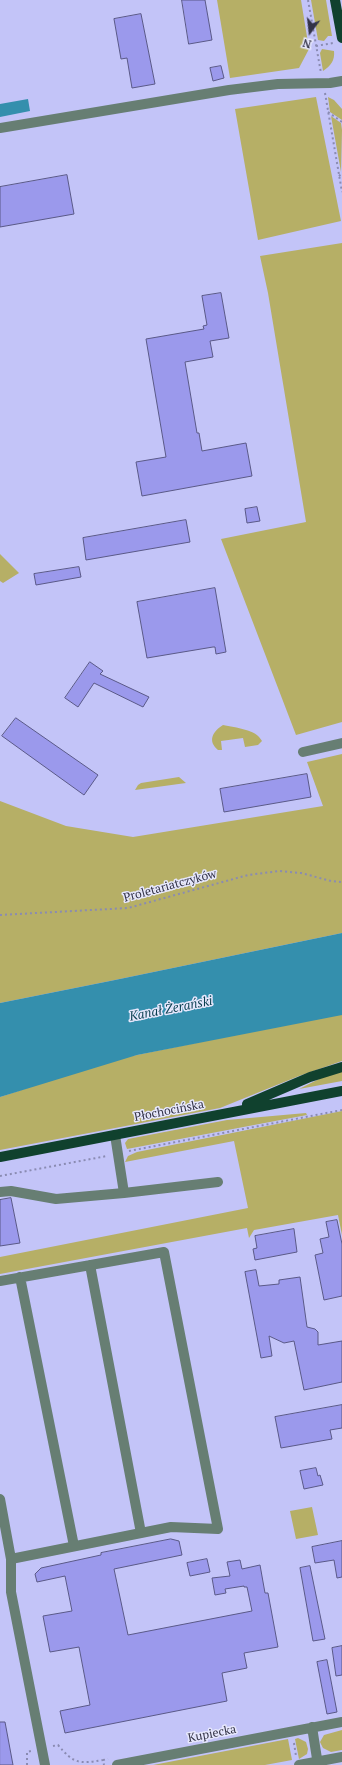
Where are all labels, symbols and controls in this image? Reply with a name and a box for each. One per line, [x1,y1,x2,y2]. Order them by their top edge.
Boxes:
north arrow [290,12,330,52]
text: N [301,36,313,51]
street label: Proletariatczyków [122,867,218,905]
water label: Kanał Żerański [128,993,214,1025]
street label: Płochocińska [133,1097,205,1125]
street label: Kupiecka [187,1722,237,1746]

